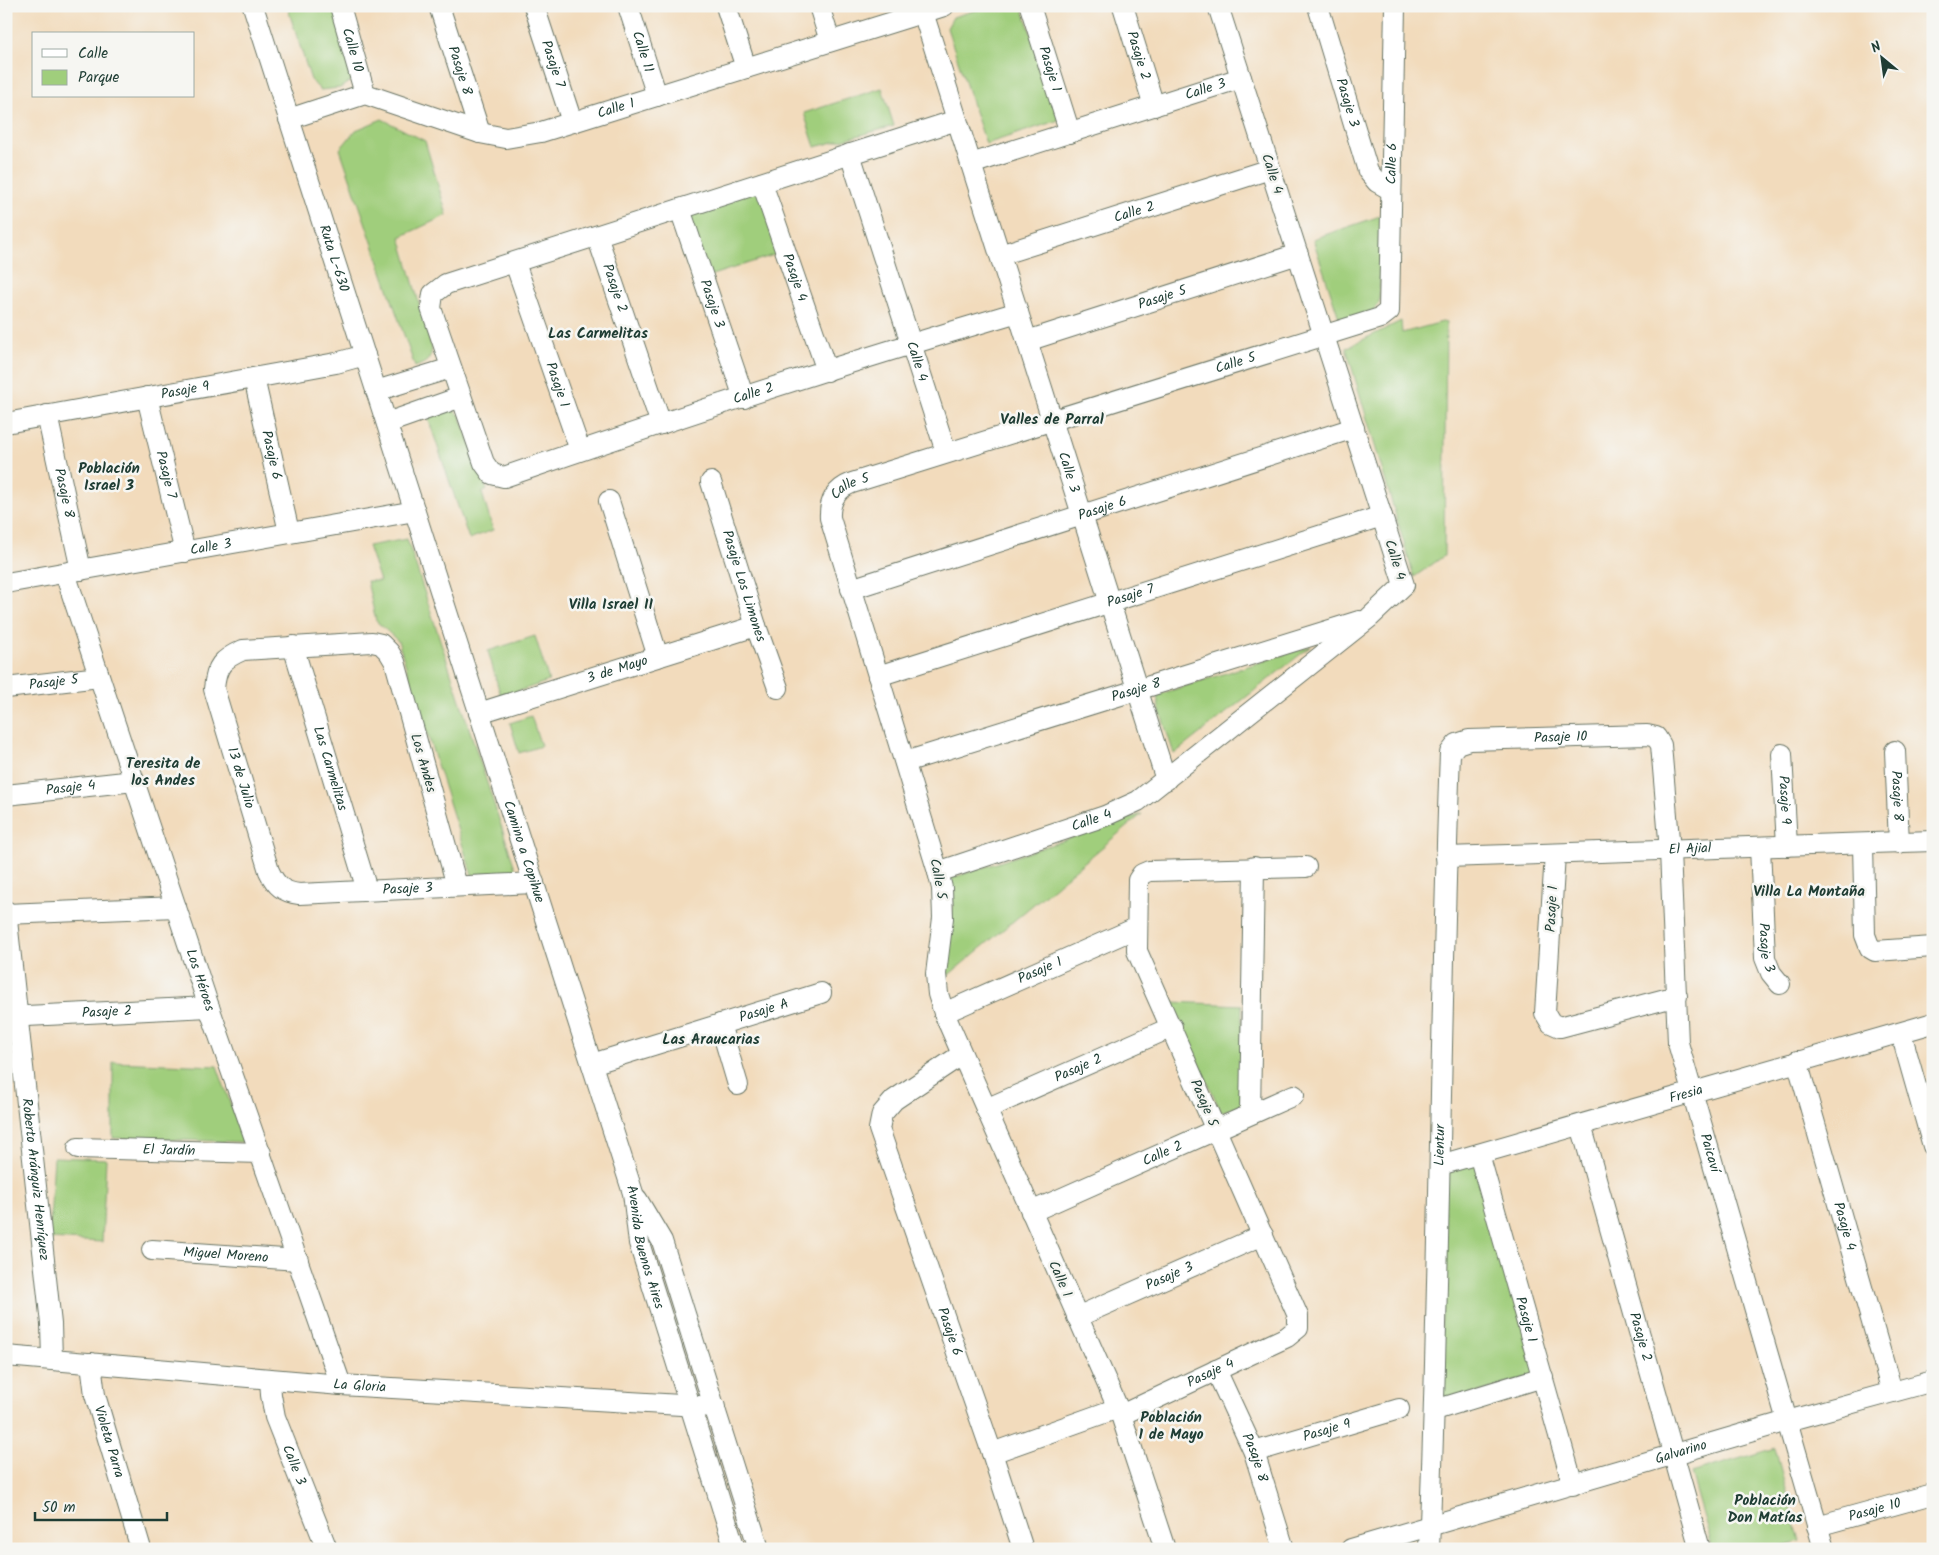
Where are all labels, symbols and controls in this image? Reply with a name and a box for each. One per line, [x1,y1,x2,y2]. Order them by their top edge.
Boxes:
street label: Calle 10 [336,26,369,75]
street label: Calle 11 [626,28,660,75]
street label: Pasaje 2 [1120,28,1156,83]
legend [32,32,195,98]
north arrow [1856,32,1906,82]
text: N [1867,36,1886,59]
street label: Pasaje 7 [535,37,571,91]
text: Calle [78,42,108,66]
street label: Pasaje 8 [442,43,478,99]
street label: Pasaje 1 [1032,43,1067,94]
text: Parque [78,66,119,90]
street label: Calle 3 [1182,73,1229,106]
street label: Pasaje 3 [1329,75,1365,130]
street label: Calle 1 [594,92,638,125]
street label: Calle 6 [1380,143,1403,185]
street label: Calle 4 [1255,151,1289,197]
street label: Calle 2 [1111,195,1158,229]
street label: Ruta L-630 [313,222,355,295]
street label: Pasaje 4 [776,250,813,305]
street label: Pasaje 2 [596,261,633,315]
street label: Pasaje 3 [694,276,731,331]
street label: Pasaje 5 [1135,279,1191,316]
district label: Las Carmelitas [548,322,648,346]
street label: Calle 4 [900,338,934,385]
street label: Calle 5 [1213,346,1260,380]
street label: Pasaje 1 [539,359,575,410]
street label: Pasaje 9 [159,375,211,406]
street label: Calle 2 [730,377,777,410]
district label: Valles de Parral [1000,408,1104,432]
street label: Pasaje 6 [255,428,288,482]
street label: Pasaje 7 [150,448,183,501]
street label: Calle 3 [1052,449,1085,495]
district label: Población Israel 3 [78,457,140,498]
street label: Pasaje 8 [48,466,80,521]
street label: Calle 5 [825,467,873,504]
street label: Pasaje 6 [1075,490,1130,527]
street label: Pasaje Los Limones [716,527,772,645]
street label: Calle 3 [188,532,233,561]
street label: Calle 4 [1378,537,1412,583]
street label: Pasaje 7 [1104,578,1158,614]
district label: Villa Israel II [569,593,654,617]
street label: 3 de Mayo [584,650,651,690]
street label: Pasaje 5 [28,668,81,696]
street label: Pasaje 8 [1109,672,1164,708]
street label: Las Carmelitas [307,723,353,814]
street label: Pasaje 10 [1534,726,1588,749]
street label: Los Andes [404,731,442,795]
street label: 13 de Julio [221,744,261,811]
district label: Teresita de los Andes [126,752,201,793]
street label: Pasaje 8 [1885,770,1909,822]
street label: Pasaje 4 [45,774,97,802]
street label: Pasaje 9 [1772,775,1797,825]
street label: Camino a Copihue [497,798,551,906]
street label: Calle 4 [1068,803,1116,838]
street label: El Ajial [1668,837,1712,861]
street label: Calle 5 [923,857,953,903]
street label: Pasaje 3 [382,877,433,901]
district label: Villa La Montaña [1753,880,1865,904]
street label: Pasaje 1 [1540,885,1564,933]
street label: Pasaje 3 [1752,922,1781,976]
street label: Los Héroes [180,946,221,1014]
street label: Pasaje 1 [1014,951,1066,990]
street label: Pasaje A [736,993,791,1029]
street label: Pasaje 2 [81,1000,133,1024]
district label: Las Araucarias [662,1028,760,1052]
street label: Pasaje 2 [1051,1048,1106,1088]
street label: Pasaje 5 [1184,1076,1224,1132]
street label: Fresia [1667,1079,1705,1109]
street label: Roberto Aránguiz Henríquez [15,1097,55,1262]
street label: Lientur [1429,1123,1451,1166]
street label: Paicaví [1694,1131,1727,1178]
street label: Calle 2 [1139,1135,1186,1172]
street label: El Jardín [142,1139,196,1162]
street label: Avenida Buenos Aires [620,1182,670,1312]
street label: Pasaje 4 [1827,1199,1862,1254]
street label: Miguel Moreno [183,1241,269,1269]
street label: Pasaje 3 [1142,1256,1197,1296]
street label: Calle 1 [1042,1257,1078,1301]
street label: Pasaje 1 [1509,1294,1543,1345]
street label: Pasaje 6 [931,1304,968,1359]
street label: Pasaje 2 [1623,1310,1658,1364]
street label: Pasaje 4 [1183,1352,1238,1393]
street label: La Gloria [332,1373,387,1399]
street label: Violeta Parra [88,1403,130,1481]
district label: Población 1 de Mayo [1138,1406,1204,1447]
street label: Pasaje 9 [1300,1413,1354,1448]
street label: Pasaje 8 [1236,1429,1274,1485]
street label: Galvarino [1653,1434,1710,1470]
street label: Calle 3 [276,1442,312,1488]
district label: Población Don Matías [1727,1489,1803,1530]
scale bar [35,1490,168,1522]
street label: Pasaje 10 [1846,1492,1904,1528]
text: 50 m [42,1496,76,1520]

